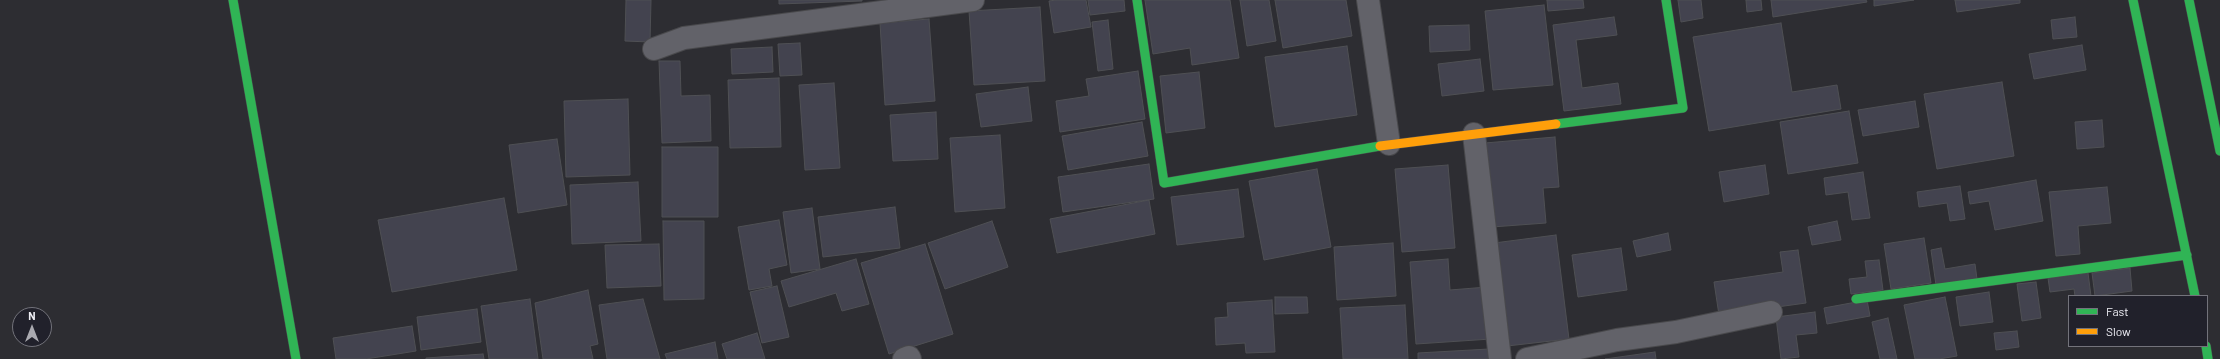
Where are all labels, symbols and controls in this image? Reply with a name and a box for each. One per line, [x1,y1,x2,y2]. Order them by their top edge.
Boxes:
legend [2068,295,2208,347]
text: Fast [2106,304,2129,318]
north arrow [12,307,52,347]
text: N [28,309,36,322]
text: Slow [2106,324,2131,338]

